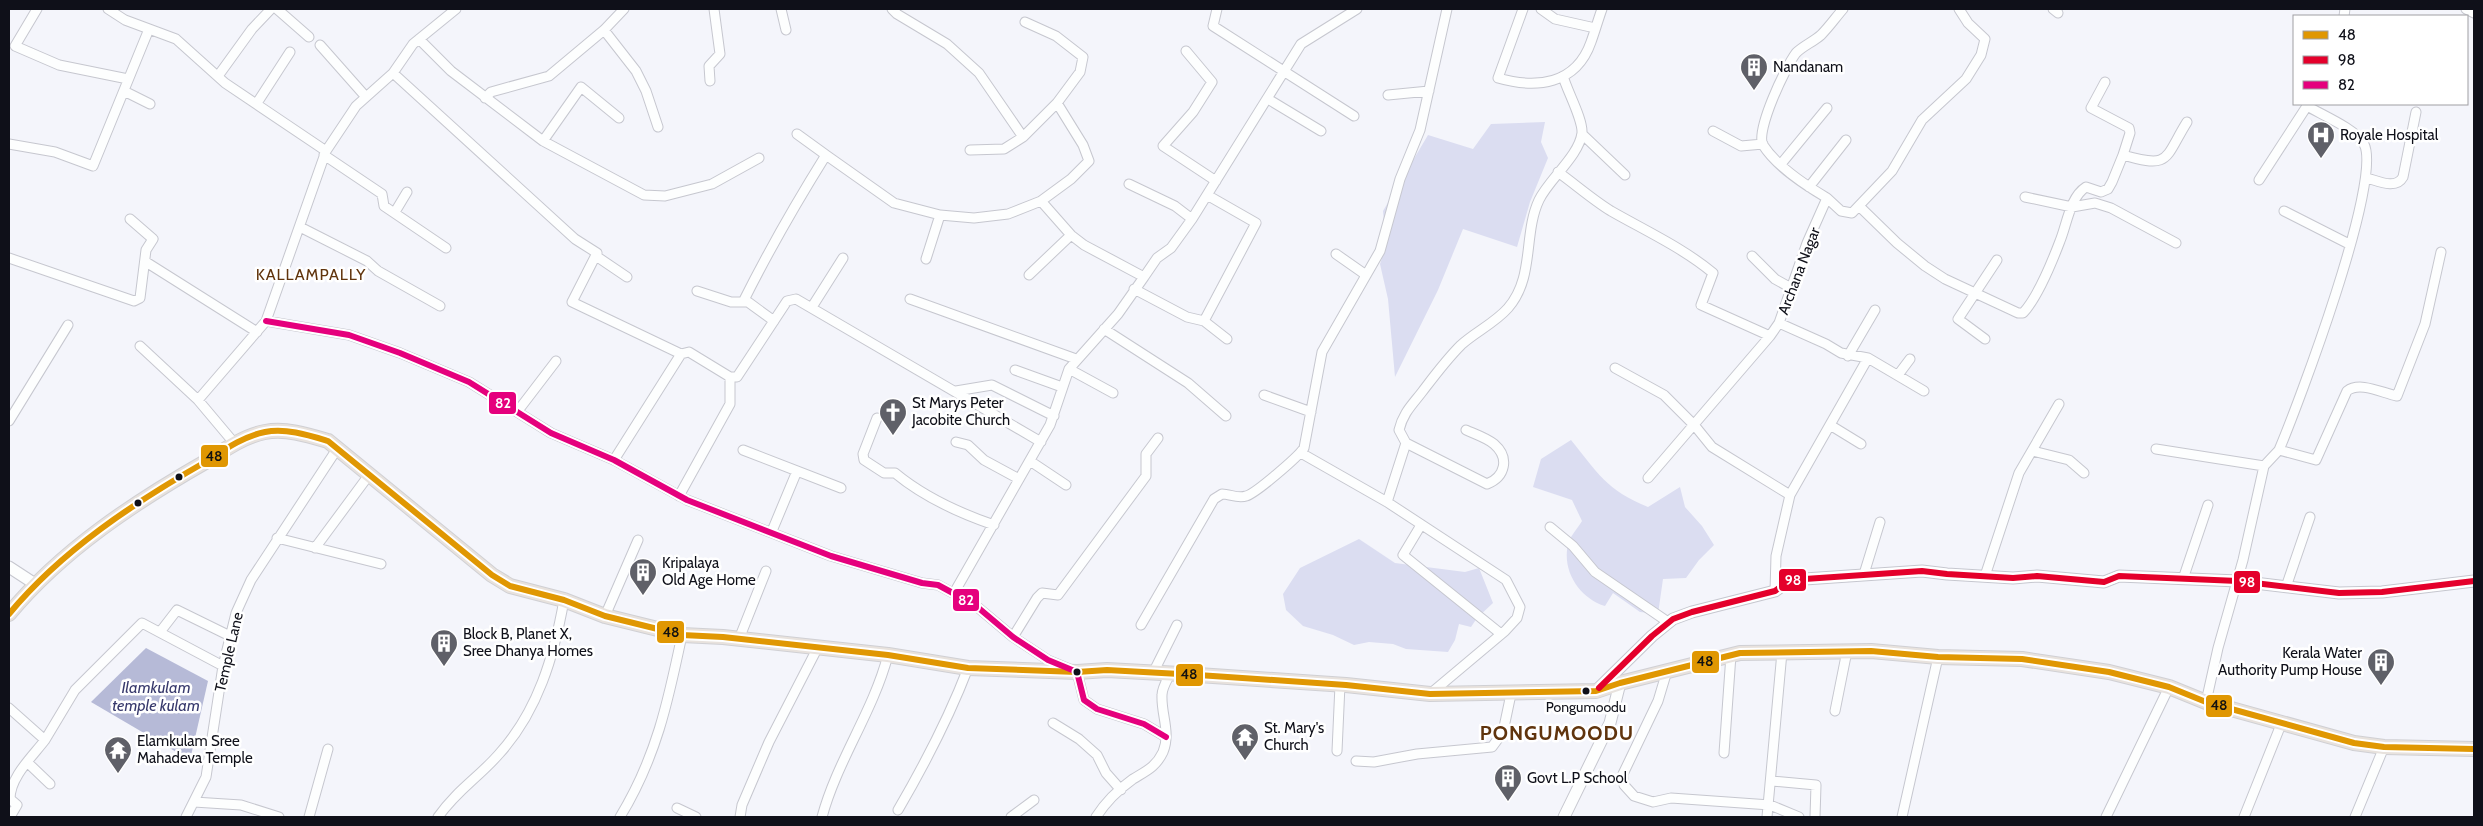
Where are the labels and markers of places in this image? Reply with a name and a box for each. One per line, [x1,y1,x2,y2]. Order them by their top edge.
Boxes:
building icon: Nandanam [1739,52,1769,91]
place label: Nandanam [1773,58,1843,76]
hospital icon: Royale Hospital [2306,120,2336,159]
place label: Royale Hospital [2340,126,2439,144]
place label: St Marys Peter Jacobite Church [911,394,1010,429]
church icon: St Marys Peter Jacobite Church [878,397,908,436]
unlabelled marker [174,472,184,482]
unlabelled marker [133,498,143,508]
place label: Kripalaya Old Age Home [662,554,756,589]
building icon: Kripalaya Old Age Home [628,557,658,596]
place label: Block B, Planet X, Sree Dhanya Homes [463,625,593,660]
building icon: Block B, Planet X, Sree Dhanya Homes [429,628,459,667]
place label: Kerala Water Authority Pump House [2218,644,2362,679]
building icon: Kerala Water Authority Pump House [2366,647,2396,686]
unlabelled marker [1072,667,1082,677]
marker: Pongumoodu [1581,686,1591,696]
place label: Pongumoodu [1546,698,1626,716]
place label: St. Mary's Church [1264,719,1324,754]
temple icon: St. Mary's Church [1230,722,1260,761]
place label: Elamkulam Sree Mahadeva Temple [137,732,253,767]
temple icon: Elamkulam Sree Mahadeva Temple [103,735,133,774]
building icon: Govt L.P School [1493,763,1523,802]
place label: Govt L.P School [1527,769,1628,787]

